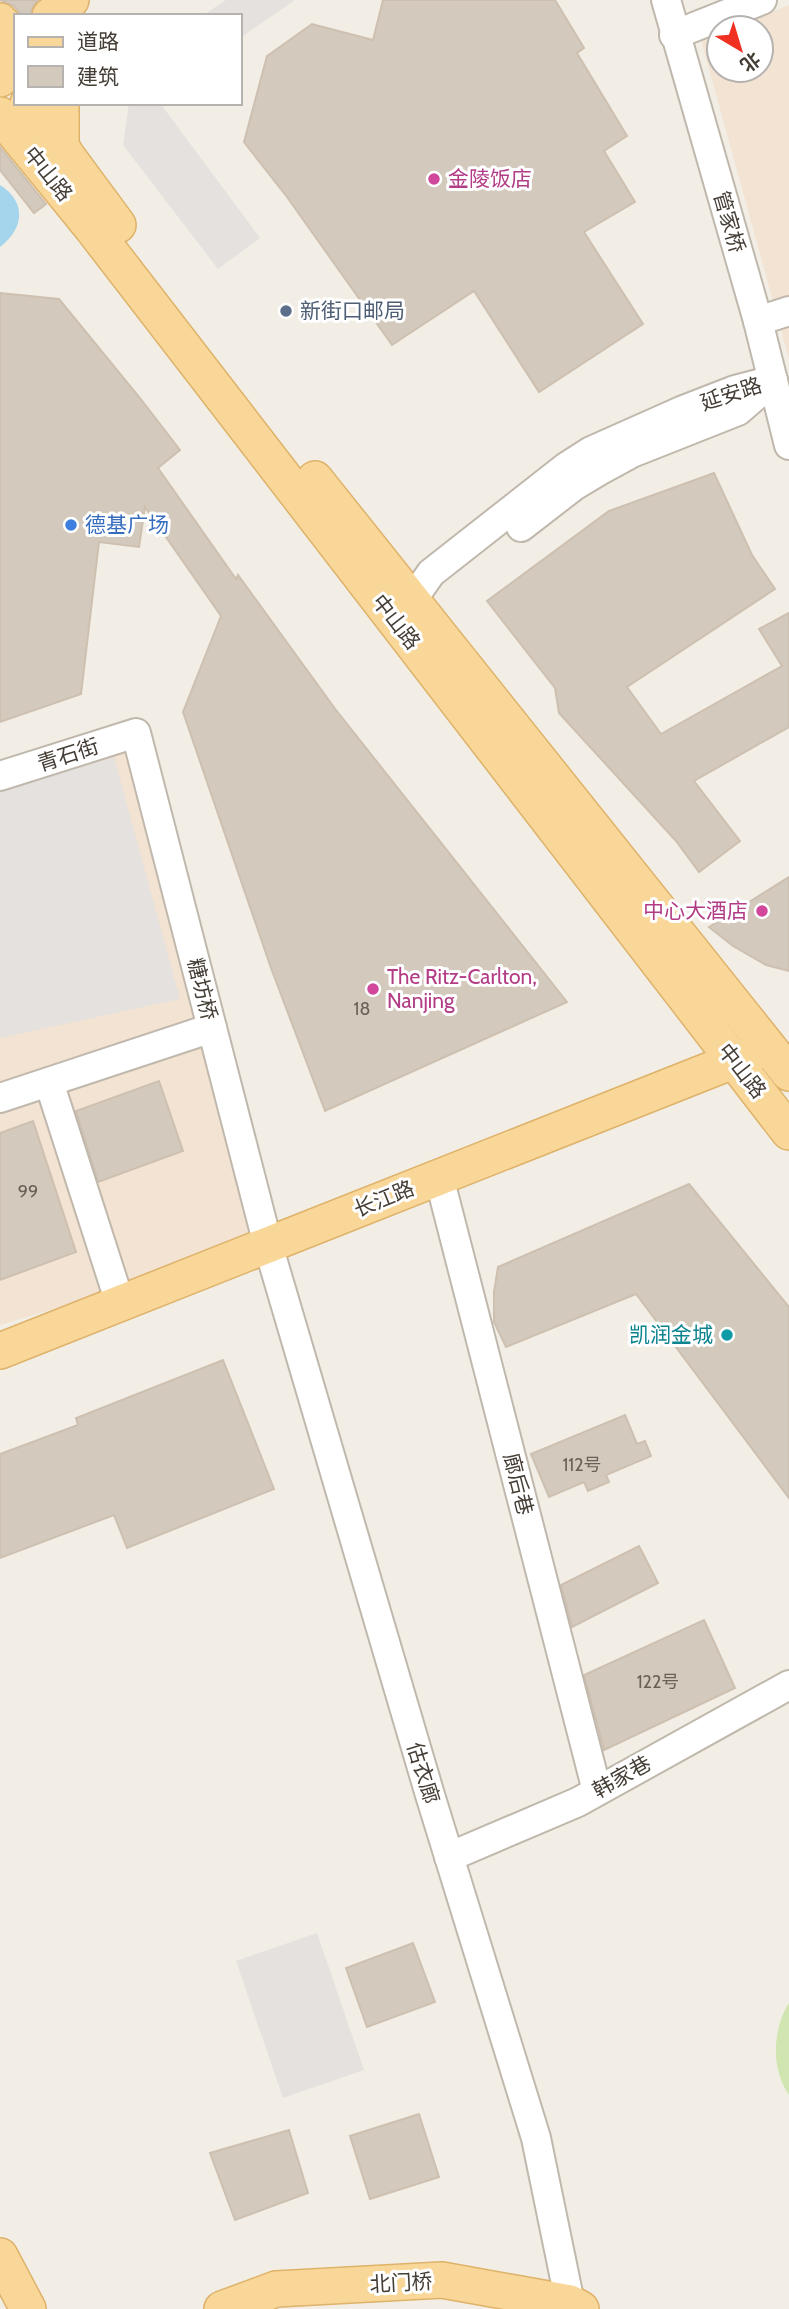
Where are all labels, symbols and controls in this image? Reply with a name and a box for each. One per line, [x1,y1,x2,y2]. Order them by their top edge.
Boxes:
legend [14,14,242,105]
north arrow [705,14,775,84]
text: 道路 [77,29,119,54]
text: 北 [736,47,765,77]
text: 建筑 [77,64,119,89]
street label: 中山路 [19,141,78,206]
place label: 金陵饭店 [448,166,532,191]
marker: 金陵饭店 [426,171,442,187]
street label: 管家桥 [709,188,750,256]
place label: 新街口邮局 [300,298,405,323]
marker: 新街口邮局 [278,303,294,319]
street label: 延安路 [697,372,765,415]
place label: 德基广场 [85,512,169,537]
marker: 德基广场 [63,517,79,533]
street label: 中山路 [367,589,426,654]
street label: 青石街 [34,733,102,776]
place label: 中心大酒店 [643,898,748,923]
marker: 中心大酒店 [754,903,770,919]
street label: 糖坊桥 [183,955,222,1022]
place label: The Ritz-Carlton, Nanjing [387,964,537,1014]
marker: The Ritz-Carlton, Nanjing [365,981,381,997]
house number: 18 [354,998,370,1020]
street label: 中山路 [713,1038,772,1103]
street label: 长江路 [350,1175,418,1222]
house number: 99 [18,1181,38,1203]
place label: 凯润金城 [629,1322,713,1347]
marker: 凯润金城 [719,1327,735,1343]
street label: 廊后巷 [499,1450,538,1517]
house number: 112号 [562,1454,602,1476]
house number: 122号 [637,1671,679,1693]
street label: 估衣廊 [402,1739,445,1807]
street label: 韩家巷 [588,1750,655,1803]
street label: 北门桥 [369,2268,433,2297]

